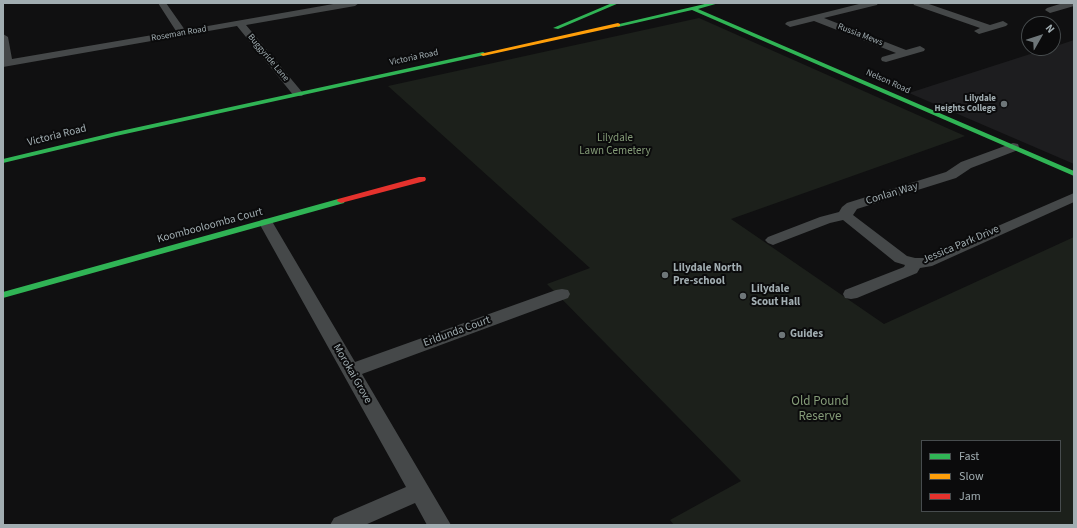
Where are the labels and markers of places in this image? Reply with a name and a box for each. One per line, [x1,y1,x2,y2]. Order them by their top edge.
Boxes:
place label: Lilydale Heights College [934,94,996,115]
marker: Lilydale Heights College [999,99,1009,109]
place label: Lilydale North Pre-school [673,262,742,288]
marker: Lilydale North Pre-school [660,270,670,280]
place label: Lilydale Scout Hall [751,283,800,309]
marker: Lilydale Scout Hall [738,291,748,301]
place label: Guides [790,328,823,342]
marker: Guides [777,330,787,340]

